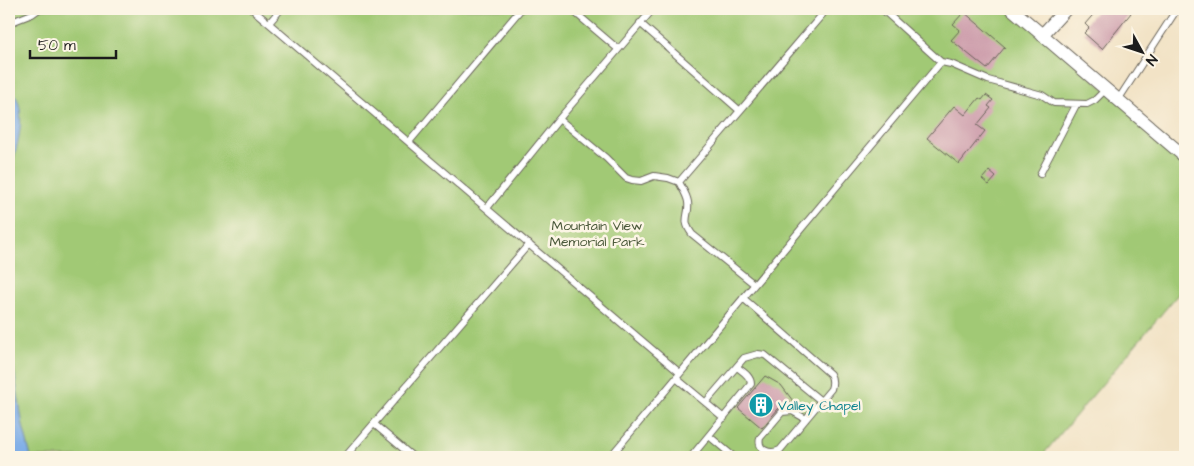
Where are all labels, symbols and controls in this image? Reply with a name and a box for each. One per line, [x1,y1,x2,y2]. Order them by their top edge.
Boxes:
scale bar [30,28,116,60]
north arrow [1116,28,1166,78]
text: 50 m [38,35,76,56]
text: N [1141,50,1162,70]
park label: Mountain View Memorial Park [549,216,645,252]
building icon: Valley Chapel [748,392,774,418]
place label: Valley Chapel [778,396,861,416]

